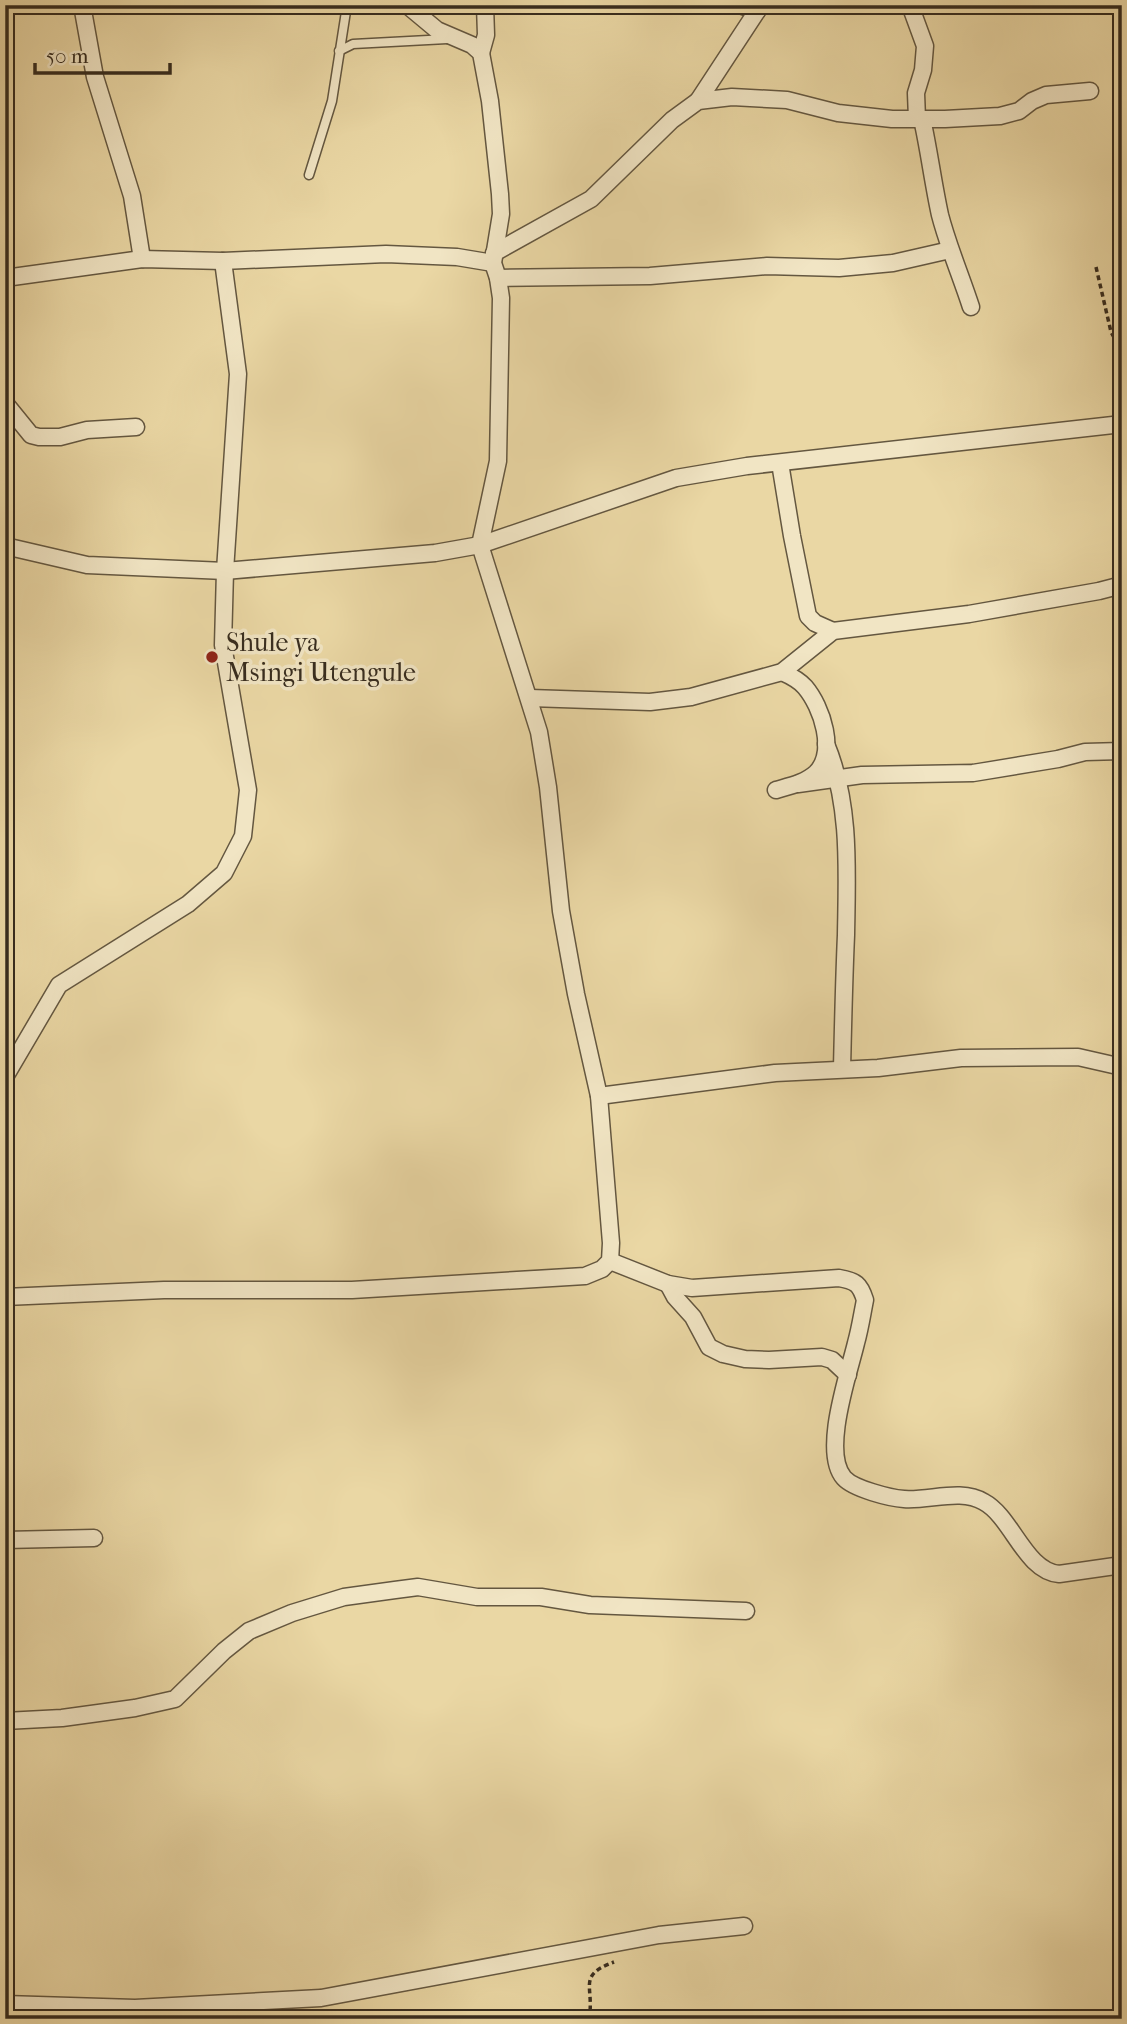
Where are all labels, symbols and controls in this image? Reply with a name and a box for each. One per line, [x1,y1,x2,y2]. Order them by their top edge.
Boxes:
scale bar [35,32,170,76]
text: 50 m [46,44,89,68]
place label: Shule ya Msingi Utengule [226,627,416,688]
marker: Shule ya Msingi Utengule [204,649,220,665]

